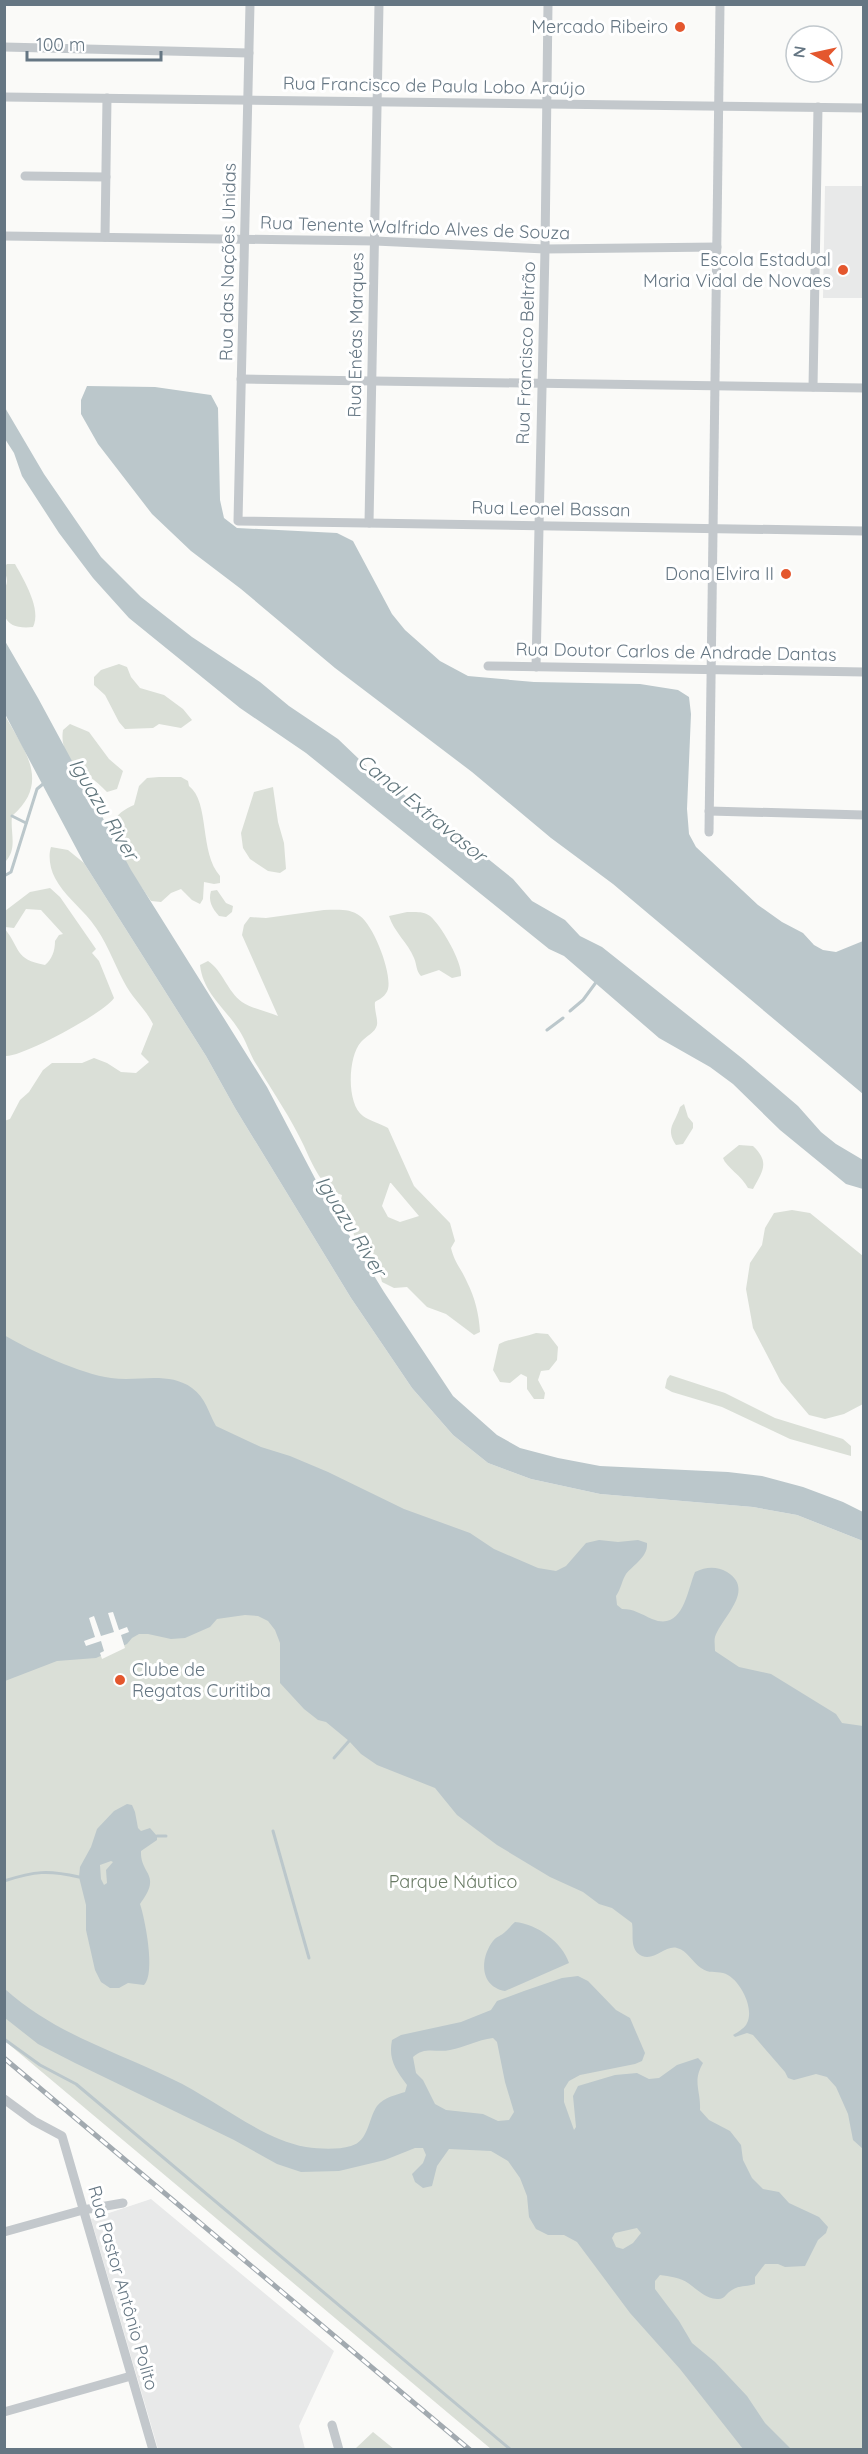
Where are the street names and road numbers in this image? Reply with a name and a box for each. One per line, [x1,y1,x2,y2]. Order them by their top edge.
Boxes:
street label: Rua Francisco de Paula Lobo Araújo [283,71,585,100]
street label: Rua das Nações Unidas [214,163,241,361]
street label: Rua Tenente Walfrido Alves de Souza [260,211,570,244]
street label: Rua Enéas Marques [343,252,368,418]
street label: Rua Francisco Beltrão [511,261,540,445]
street label: Rua Leonel Bassan [471,496,631,521]
street label: Rua Doutor Carlos de Andrade Dantas [515,637,837,666]
street label: Rua Pastor Antônio Polito [83,2183,164,2393]

